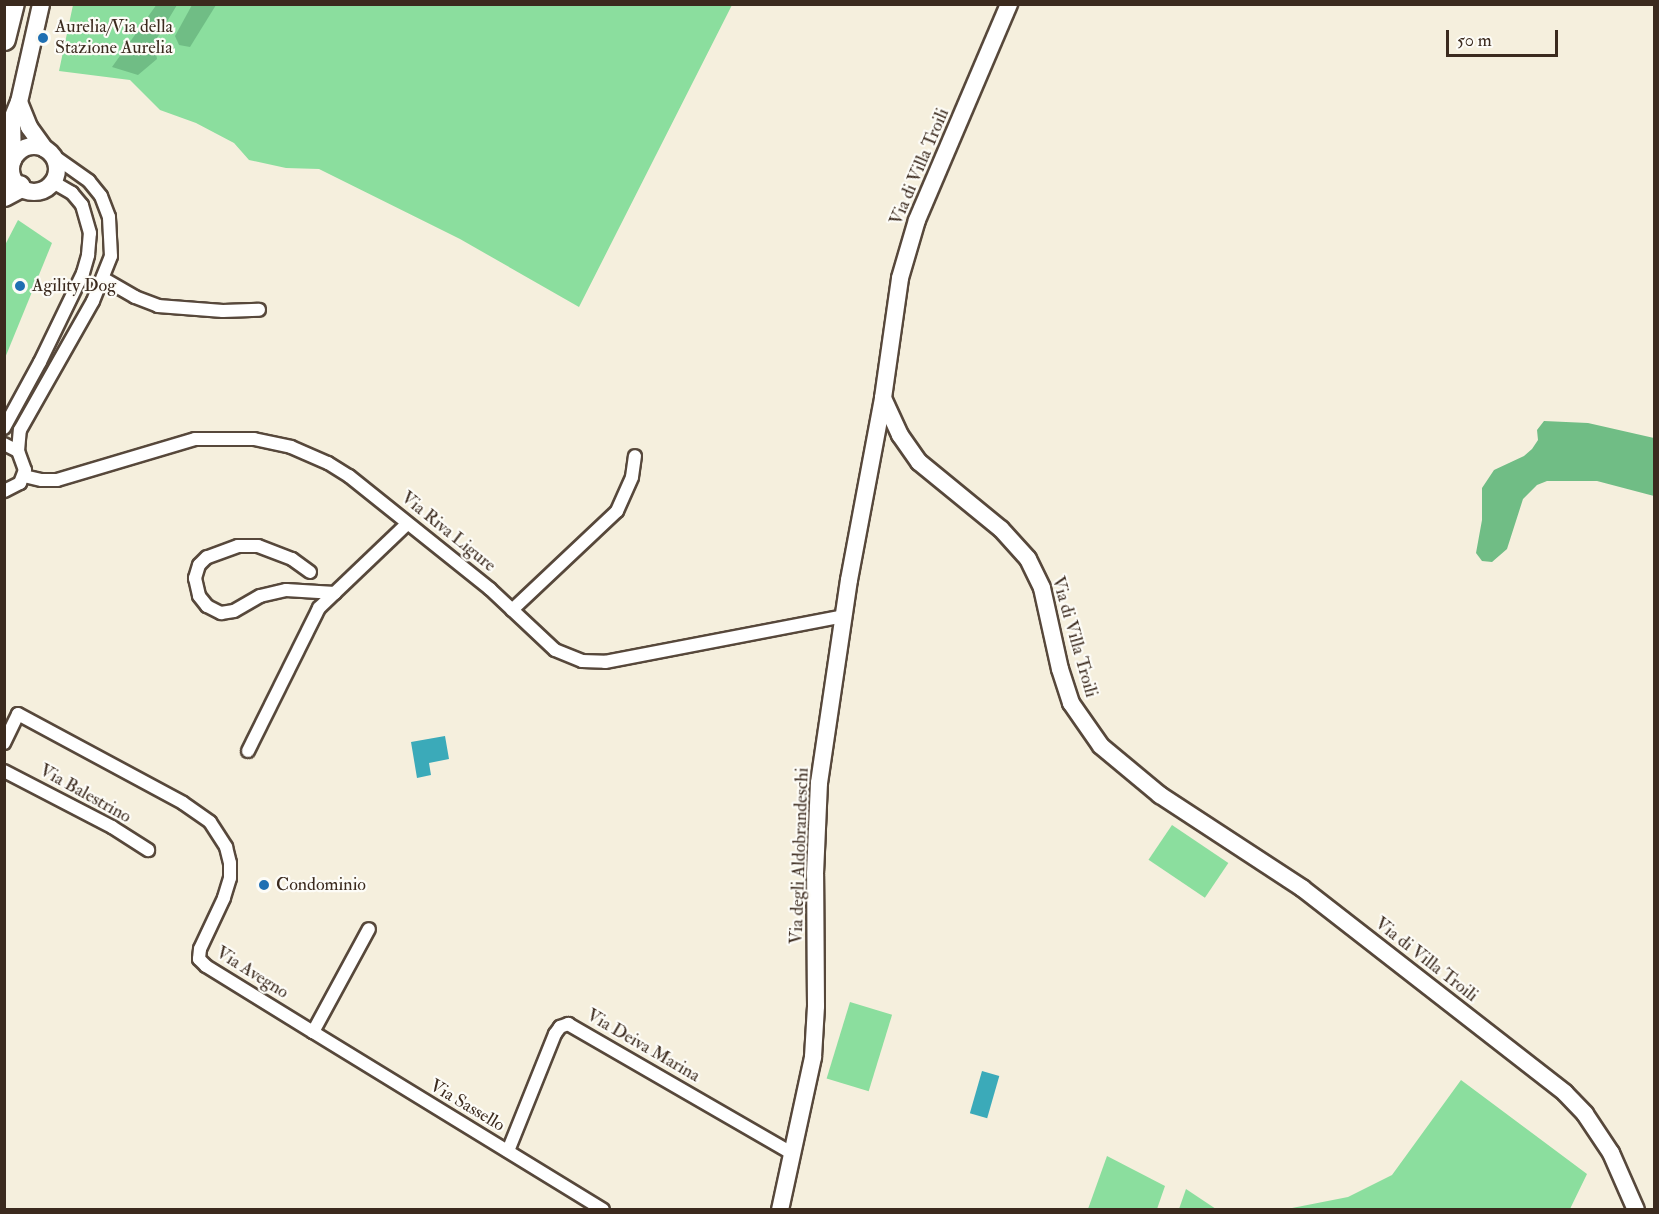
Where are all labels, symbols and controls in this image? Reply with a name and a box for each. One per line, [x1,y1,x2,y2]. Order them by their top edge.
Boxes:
place label: Aurelia/Via della Stazione Aurelia [55,17,173,60]
scale bar [1449,18,1562,56]
text: 50 m [1457,29,1492,52]
marker: Aurelia/Via della Stazione Aurelia [36,31,50,45]
street label: Via di Villa Troili [886,105,954,229]
place label: Agility Dog [32,275,116,297]
marker: Agility Dog [13,279,27,293]
street label: Via Riva Ligure [396,487,500,577]
street label: Via di Villa Troili [1046,574,1102,700]
street label: Via Balestrino [35,760,135,828]
street label: Via degli Aldobrandeschi [786,767,814,945]
place label: Condominio [276,874,366,896]
marker: Condominio [257,878,271,892]
street label: Via di Villa Troili [1370,913,1482,1007]
street label: Via Avegno [212,942,292,1004]
street label: Via Deiva Marina [582,1005,704,1087]
street label: Via Sassello [426,1075,508,1137]

